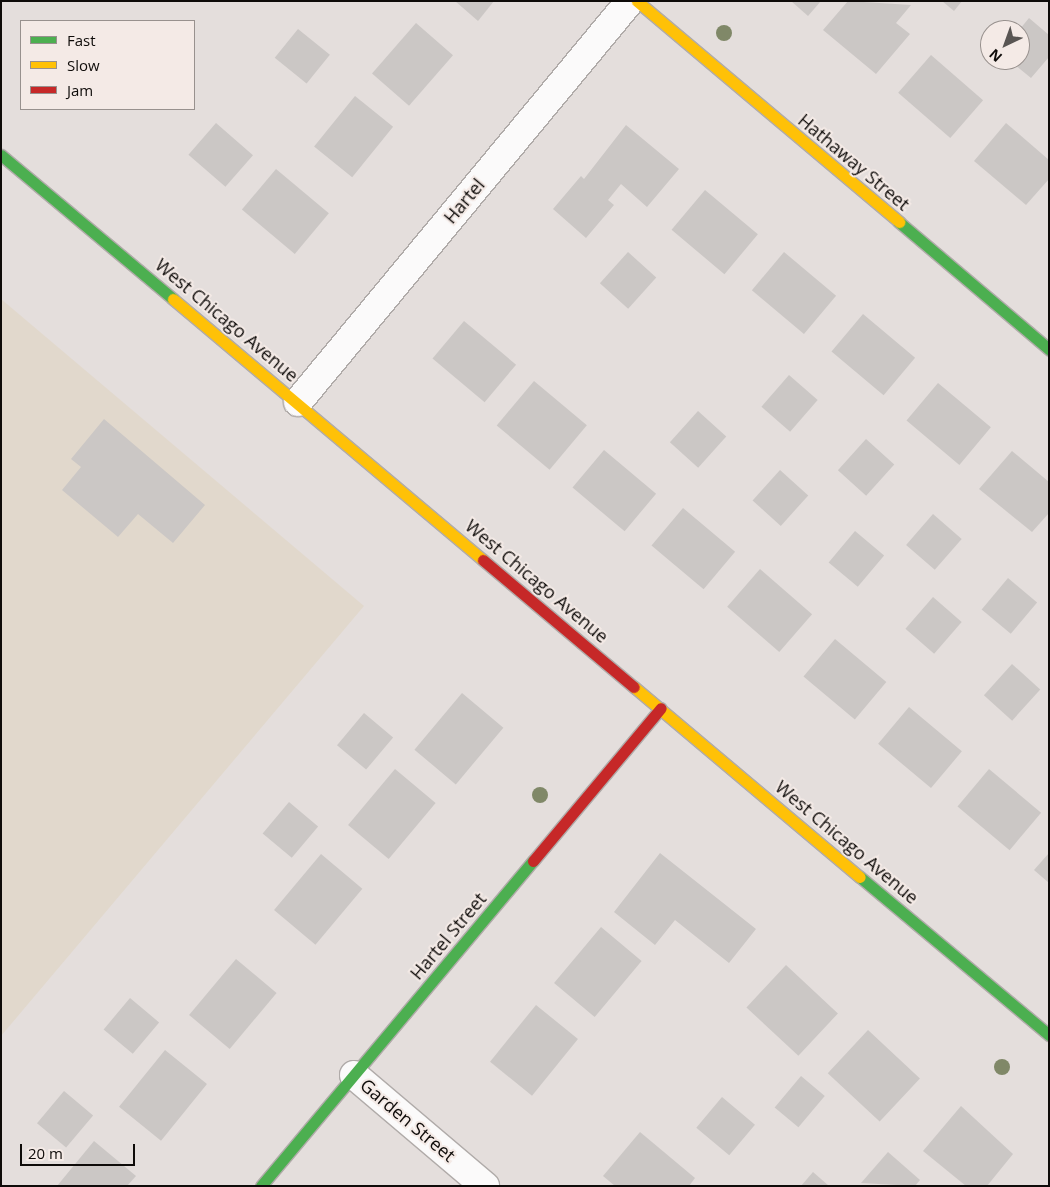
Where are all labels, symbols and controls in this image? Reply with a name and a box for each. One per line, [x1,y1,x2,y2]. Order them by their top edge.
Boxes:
legend [20,20,195,110]
north arrow [980,20,1030,70]
text: Fast [67,30,96,50]
text: N [985,45,1006,67]
text: Slow [67,55,100,75]
text: Jam [67,80,93,100]
street label: Hathaway Street [794,109,914,215]
street label: Hartel [439,174,489,228]
street label: West Chicago Avenue [151,254,303,386]
street label: West Chicago Avenue [461,515,613,647]
street label: West Chicago Avenue [771,776,923,908]
street label: Hartel Street [405,888,491,984]
street label: Garden Street [356,1074,460,1166]
scale bar [22,1134,138,1166]
text: 20 m [28,1143,63,1163]

